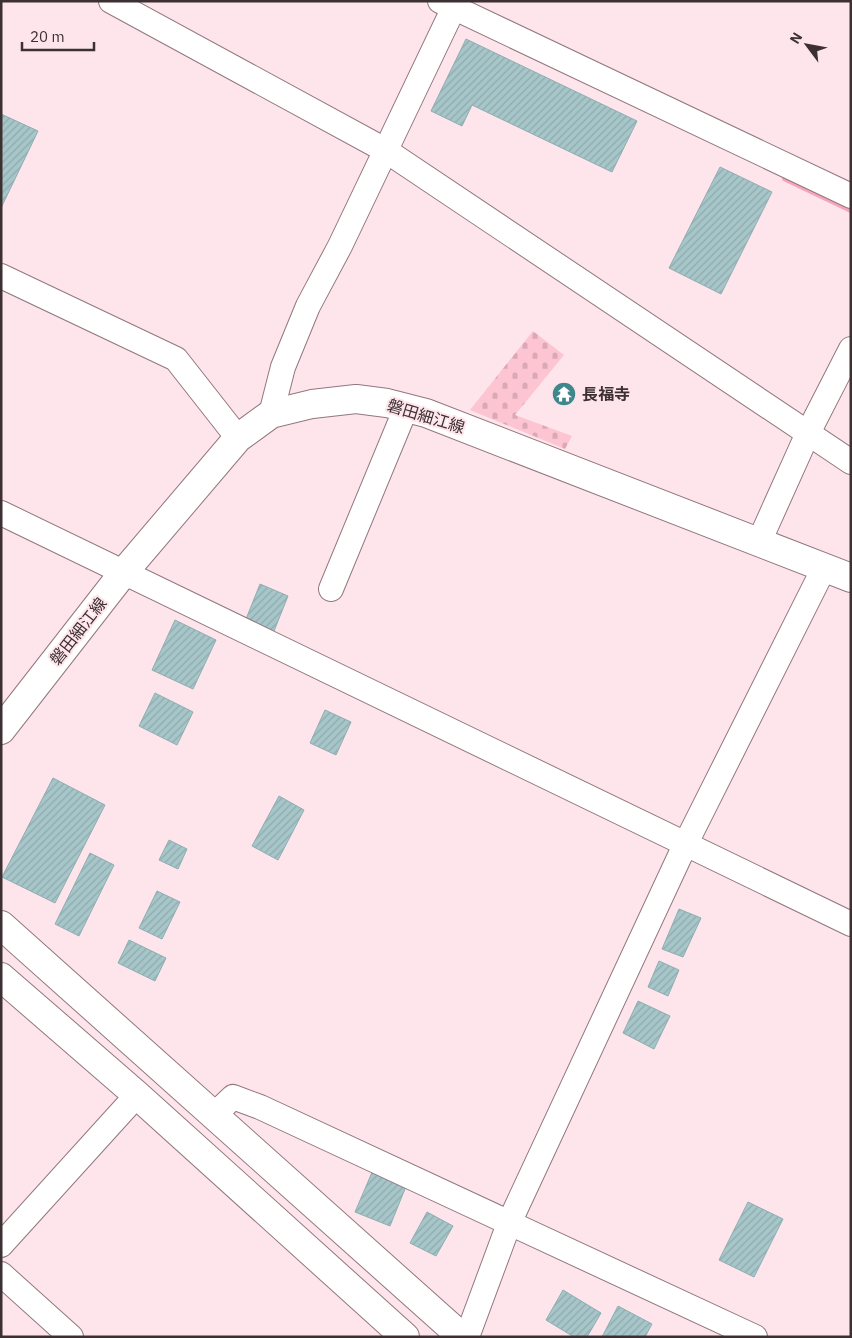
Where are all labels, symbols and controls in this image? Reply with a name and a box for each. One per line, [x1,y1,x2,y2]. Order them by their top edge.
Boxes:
scale bar [22,20,95,52]
north arrow [782,20,832,70]
text: 20 m [30,27,65,46]
text: N [786,29,806,47]
temple icon: 長福寺 [551,381,577,407]
place label: 長福寺 [582,384,630,404]
street label: 磐田細江線 [385,395,467,437]
street label: 磐田細江線 [45,593,111,669]

